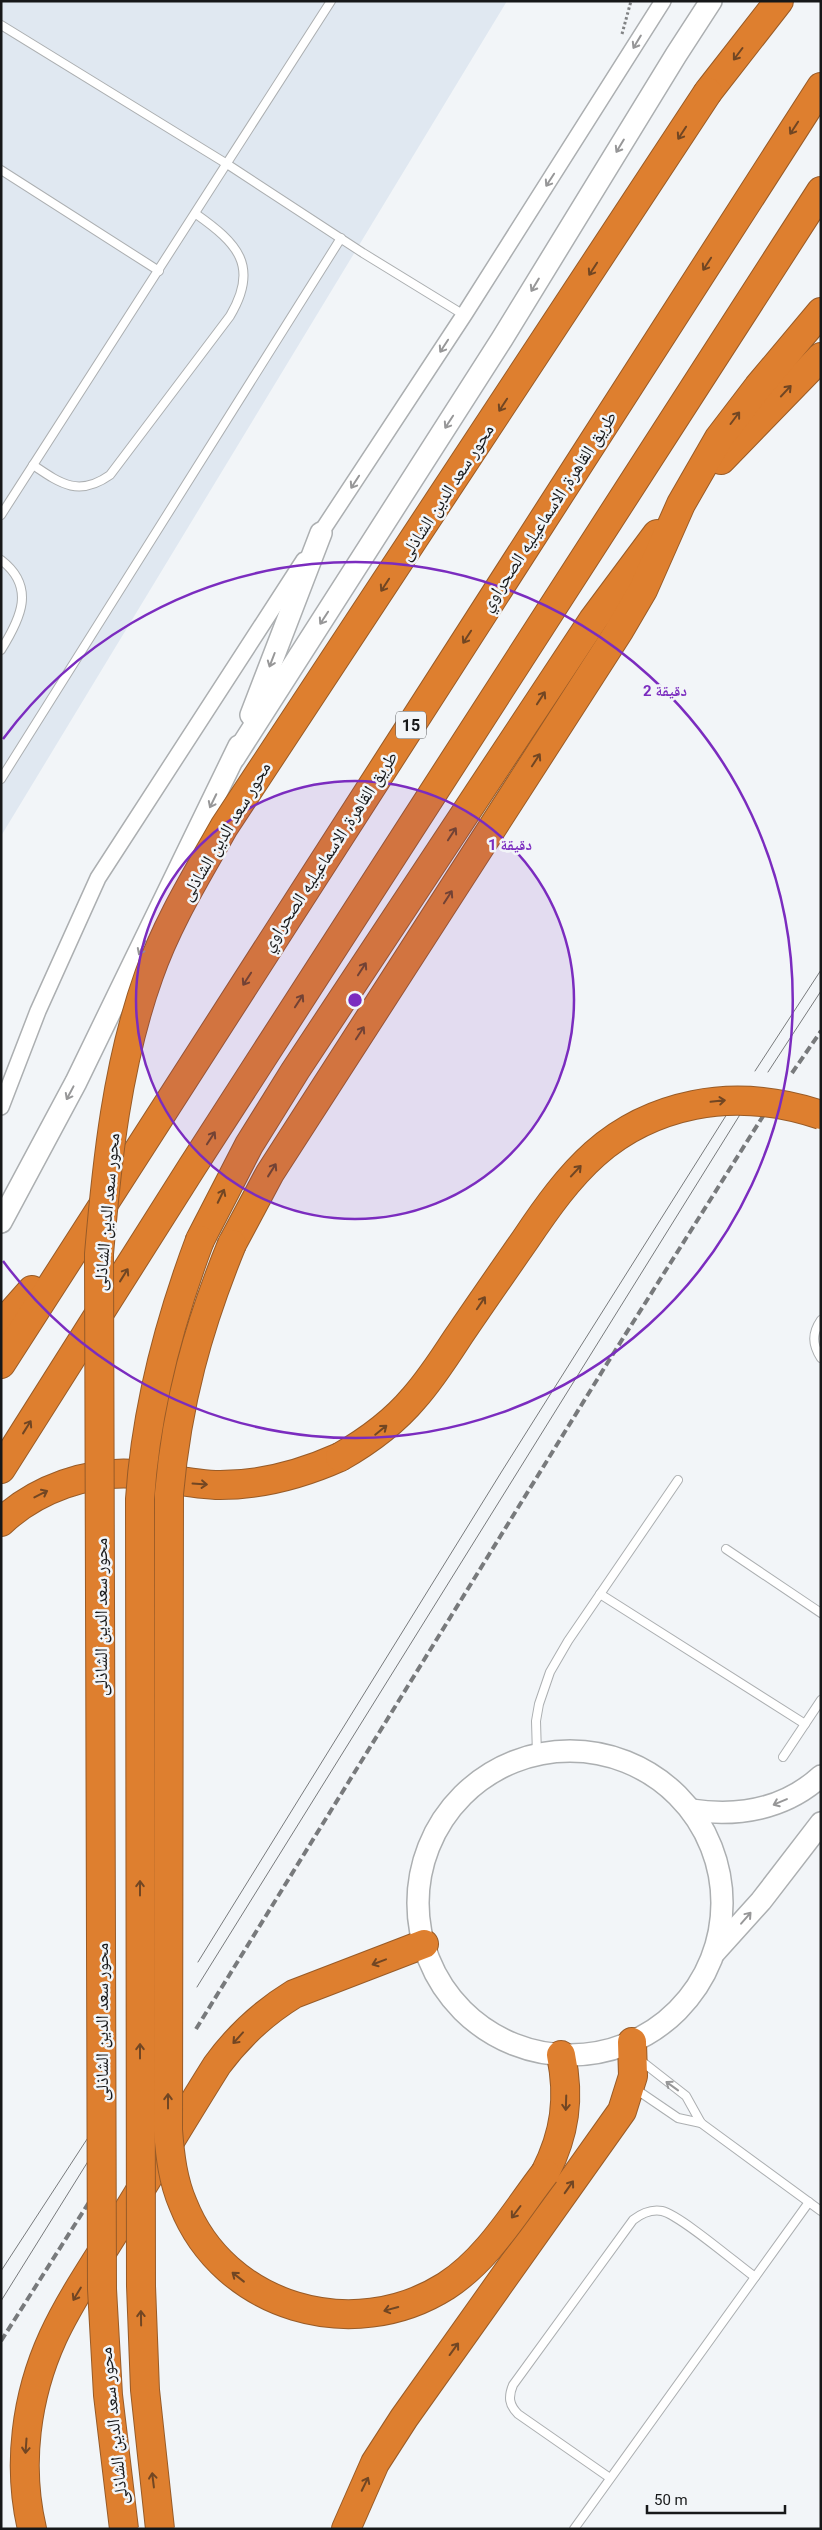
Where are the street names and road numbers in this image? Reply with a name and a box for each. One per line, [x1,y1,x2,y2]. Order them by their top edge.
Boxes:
street label: طريق القاهرة, الاسماعيليه الصحراوي [475,407,624,618]
street label: محور سعد الدين الشاذلى [394,420,499,565]
road number: 15 [396,712,426,738]
street label: طريق القاهرة, الاسماعيليه الصحراوي [256,747,405,958]
street label: محور سعد الدين الشاذلى [175,758,276,905]
street label: محور سعد الدين الشاذلى [89,1132,124,1292]
street label: محور سعد الدين الشاذلى [90,1538,112,1696]
street label: محور سعد الدين الشاذلى [91,1943,113,2101]
street label: محور سعد الدين الشاذلى [94,2346,133,2506]

